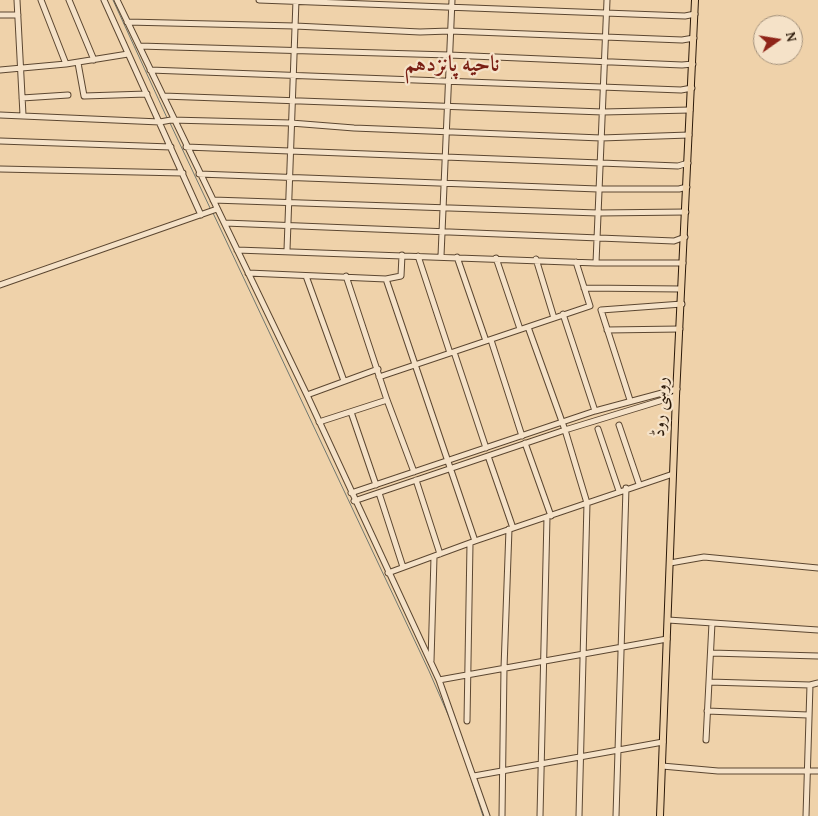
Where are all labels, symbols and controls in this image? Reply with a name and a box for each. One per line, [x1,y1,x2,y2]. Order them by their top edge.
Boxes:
north arrow [753,15,803,65]
text: N [781,30,802,44]
district label: ناحیه پانزدهم [405,52,499,78]
street label: روسی روڈ [649,376,673,438]

